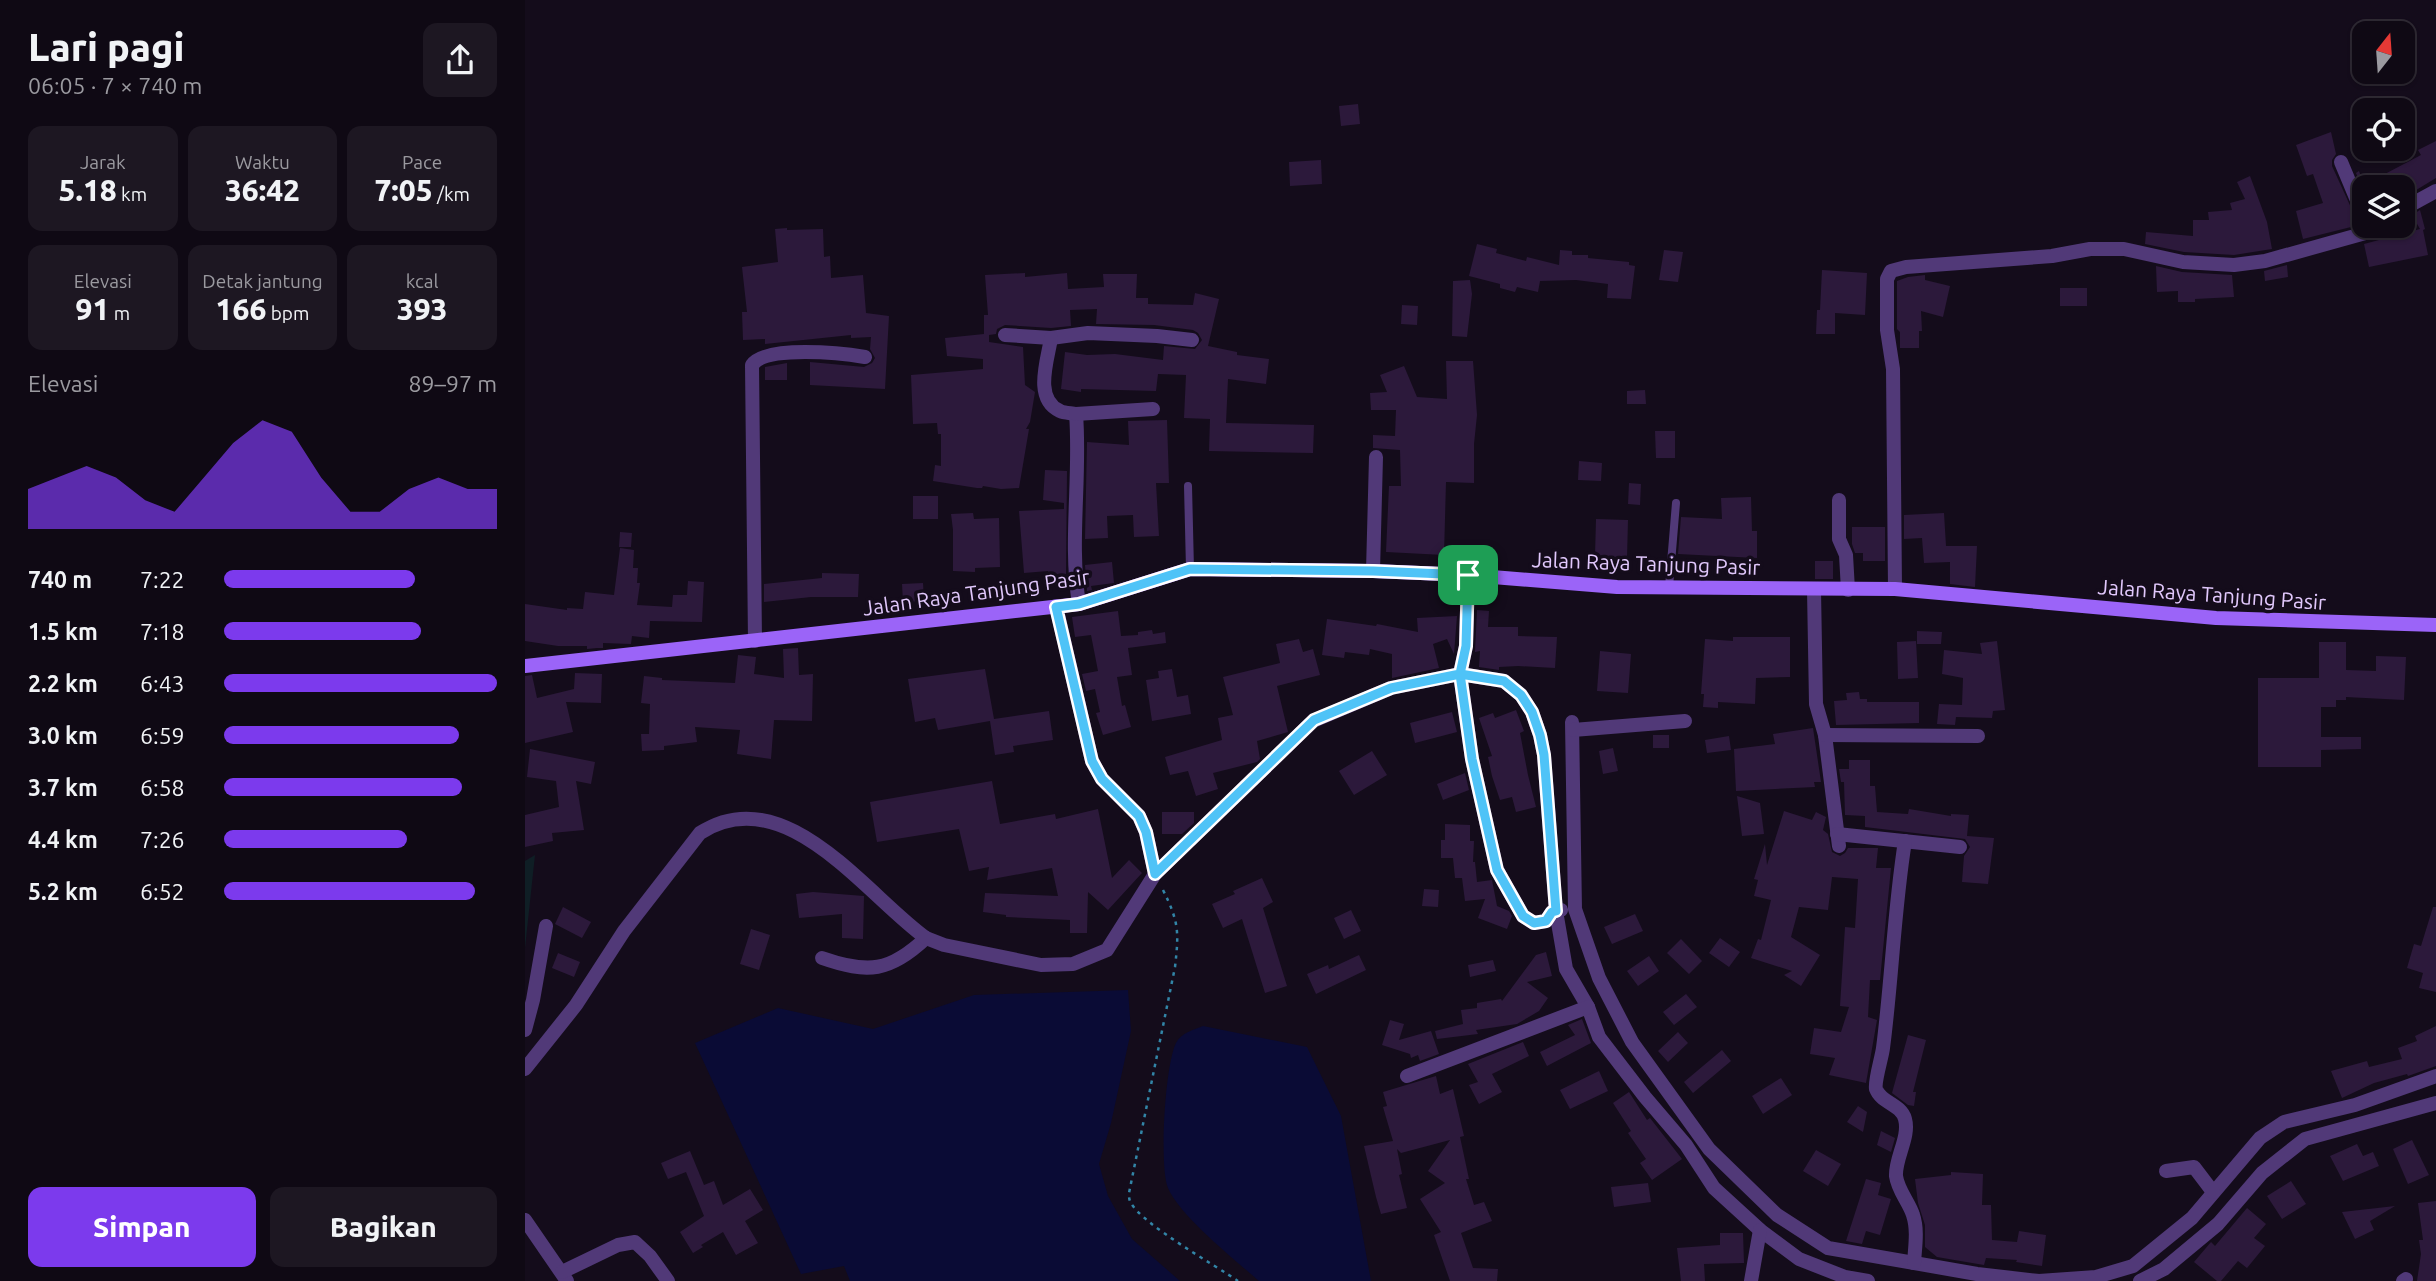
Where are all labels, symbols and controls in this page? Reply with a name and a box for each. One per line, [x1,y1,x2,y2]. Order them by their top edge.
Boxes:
north arrow [2352,21,2415,84]
map controls [2352,21,2415,238]
button: share [423,23,497,97]
text: Lari pagi [28,26,185,68]
text: 06:05 · 7 × 740 m [28,73,202,98]
button: locate [2352,98,2415,161]
text: Jarak [80,151,126,173]
text: Waktu [235,151,290,173]
text: Pace [402,151,442,173]
text: 5.18 [59,173,117,207]
text: 36:42 [225,173,300,207]
text: 7:05 [374,173,433,207]
button: layers [2352,175,2415,238]
text: km [117,183,147,205]
text: /km [433,183,470,205]
text: Elevasi [74,270,132,292]
text: Detak jantung [202,270,323,292]
text: kcal [406,270,439,292]
text: 91 [76,292,109,326]
text: 166 [216,292,266,326]
text: 393 [397,292,448,326]
text: m [109,302,130,324]
text: bpm [266,302,309,324]
text: Elevasi [28,371,98,396]
text: 89–97 m [409,371,497,396]
pin [1438,545,1498,605]
street label: Jalan Raya Tanjung Pasir [1531,547,1761,579]
icon: arrive [1449,556,1487,594]
street label: Jalan Raya Tanjung Pasir [861,564,1091,620]
text: 740 m [28,567,92,592]
text: 7:22 [140,567,185,592]
street label: Jalan Raya Tanjung Pasir [2097,574,2327,614]
text: 1.5 km [28,619,98,644]
text: 7:18 [140,619,185,644]
text: 2.2 km [28,671,98,696]
text: 6:43 [140,671,185,696]
text: 3.0 km [28,723,98,748]
text: 6:59 [140,723,185,748]
text: 3.7 km [28,775,98,800]
text: 6:58 [140,775,185,800]
text: 4.4 km [28,827,98,852]
text: 7:26 [140,827,185,852]
text: 5.2 km [28,879,98,904]
text: 6:52 [140,879,185,904]
button: Simpan [28,1187,256,1267]
button: Bagikan [270,1187,497,1267]

